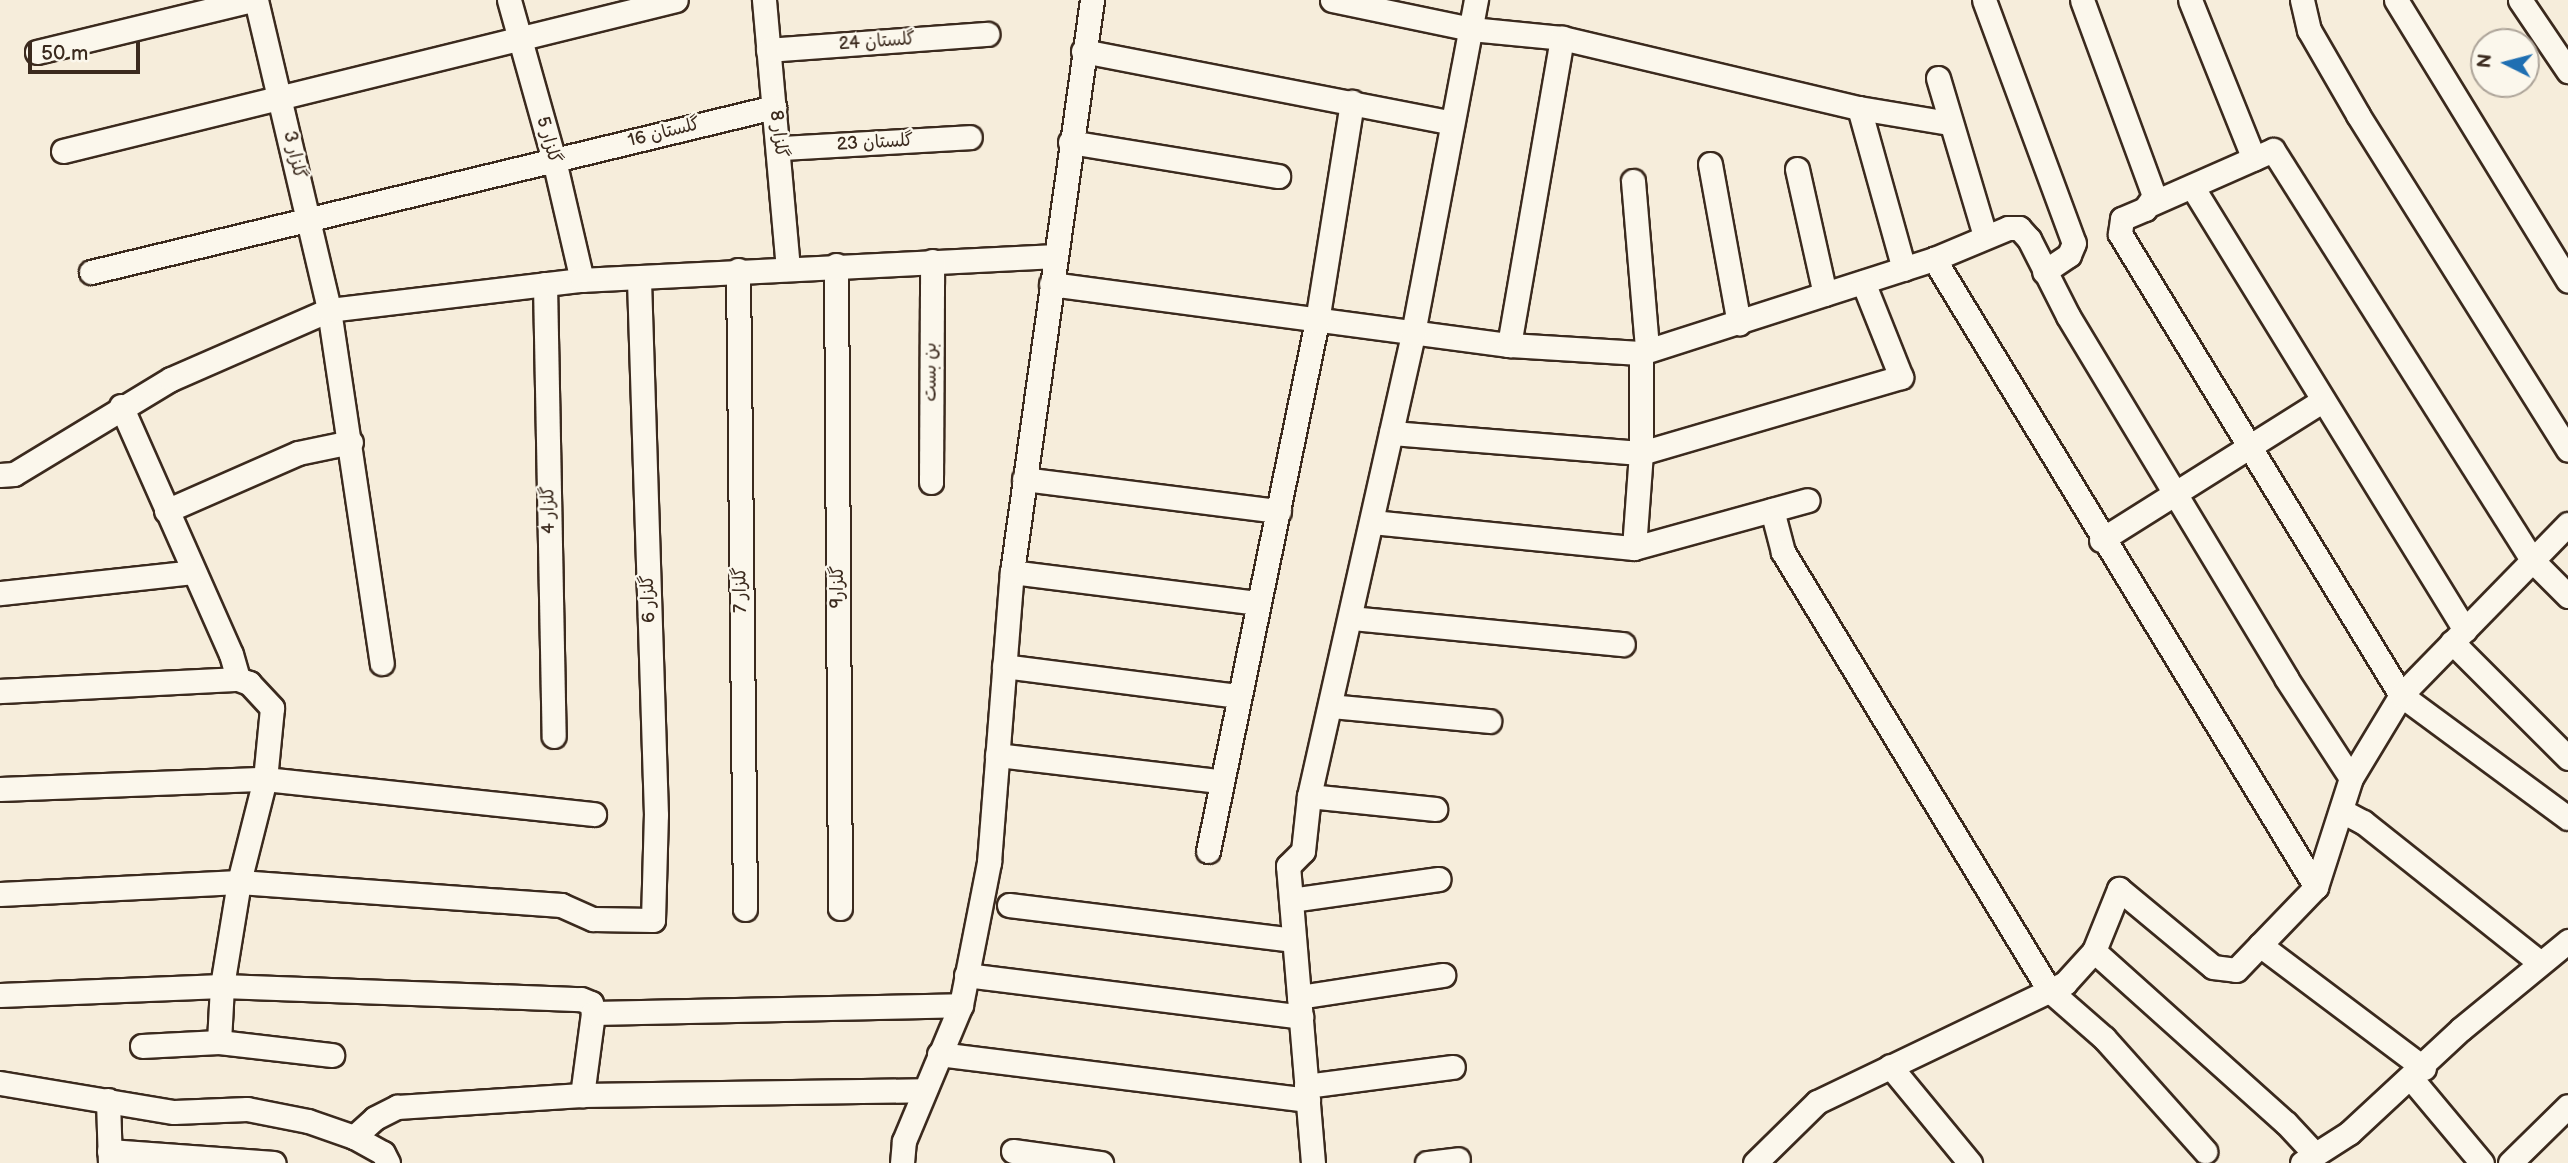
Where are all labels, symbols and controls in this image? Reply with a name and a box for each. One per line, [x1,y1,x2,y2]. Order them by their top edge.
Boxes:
scale bar [32,28,144,72]
north arrow [2470,28,2540,98]
street label: گلستان 24 [838,29,916,55]
text: 50 m [41,41,88,66]
text: N [2473,53,2498,69]
street label: گلزار 8 [764,109,792,159]
street label: گلزار 5 [531,114,565,166]
street label: گلستان 16 [626,114,702,152]
street label: گلزار 3 [278,129,310,181]
street label: گلستان 23 [836,130,914,156]
street label: بن بست [920,342,942,402]
street label: گلزار 4 [538,486,560,534]
street label: گلزار9 [827,566,849,608]
street label: گلزار 7 [730,567,752,613]
street label: گلزار 6 [637,575,661,623]

